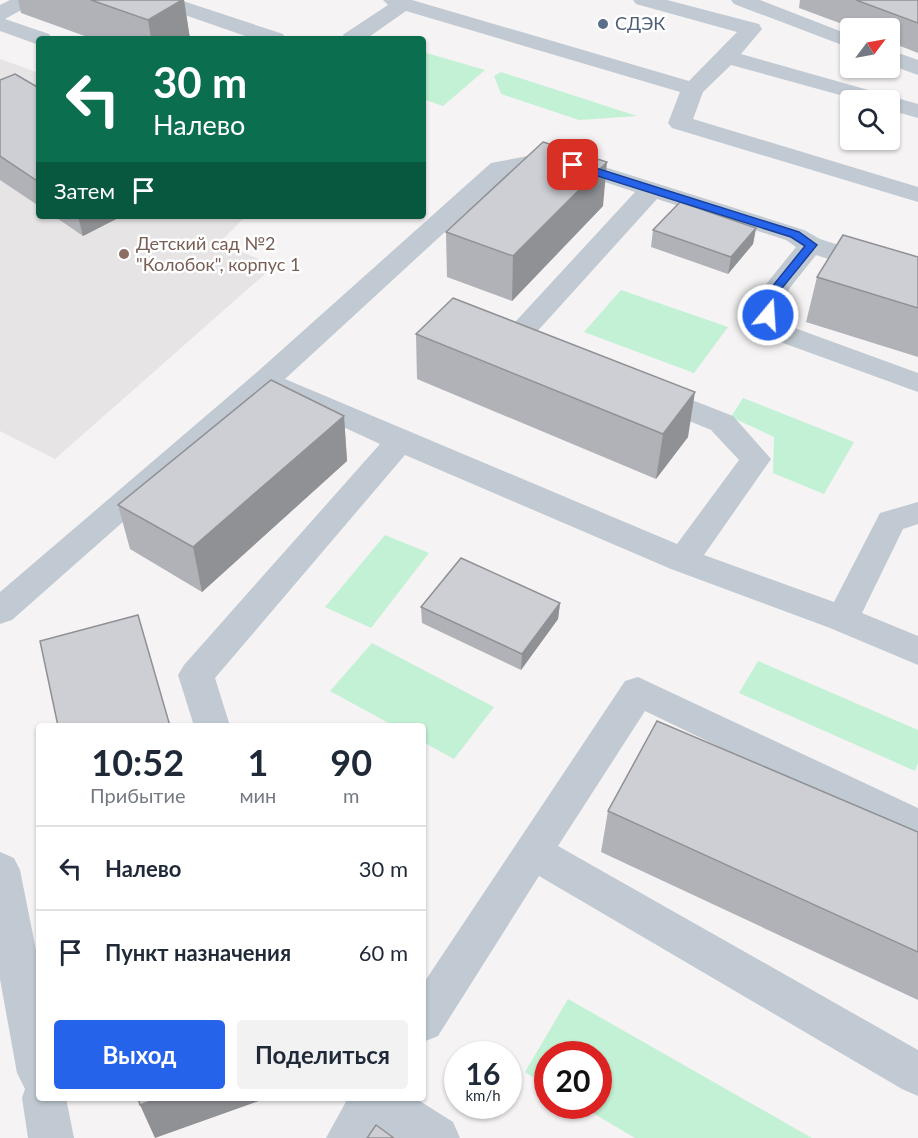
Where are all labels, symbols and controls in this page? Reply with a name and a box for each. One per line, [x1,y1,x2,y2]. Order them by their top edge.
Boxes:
place label: СДЭК [615,12,665,34]
marker: СДЭК [596,17,610,31]
north arrow [840,18,900,78]
map controls [840,18,900,150]
text: 30 m [153,57,247,107]
icon: left [54,60,132,138]
button: search [840,90,900,150]
text: Налево [153,108,245,141]
pin [547,139,598,190]
icon: arrive [556,148,589,181]
icon: arrive [127,174,160,207]
text: Затем [54,177,115,204]
place label: Детский сад №2 "Колобок", корпус 1 [136,232,300,275]
marker: Детский сад №2 "Колобок", корпус 1 [117,247,131,261]
position arrow [736,283,800,347]
text: 10:52 [91,740,184,784]
text: 1 [247,740,268,784]
text: 90 [330,740,372,784]
text: Прибытие [90,783,186,807]
text: мин [239,783,276,807]
text: m [343,783,359,807]
icon: left [54,852,87,885]
text: Налево [105,855,181,882]
text: 30 m [359,855,408,882]
icon: arrive [54,936,87,969]
text: Пункт назначения [105,939,291,966]
text: 60 m [359,939,408,966]
button: Выход [54,1020,225,1089]
button: Поделиться [237,1020,408,1089]
speed limit sign: 20 [534,1041,612,1119]
text: 16 [466,1055,500,1091]
text: km/h [465,1086,501,1104]

